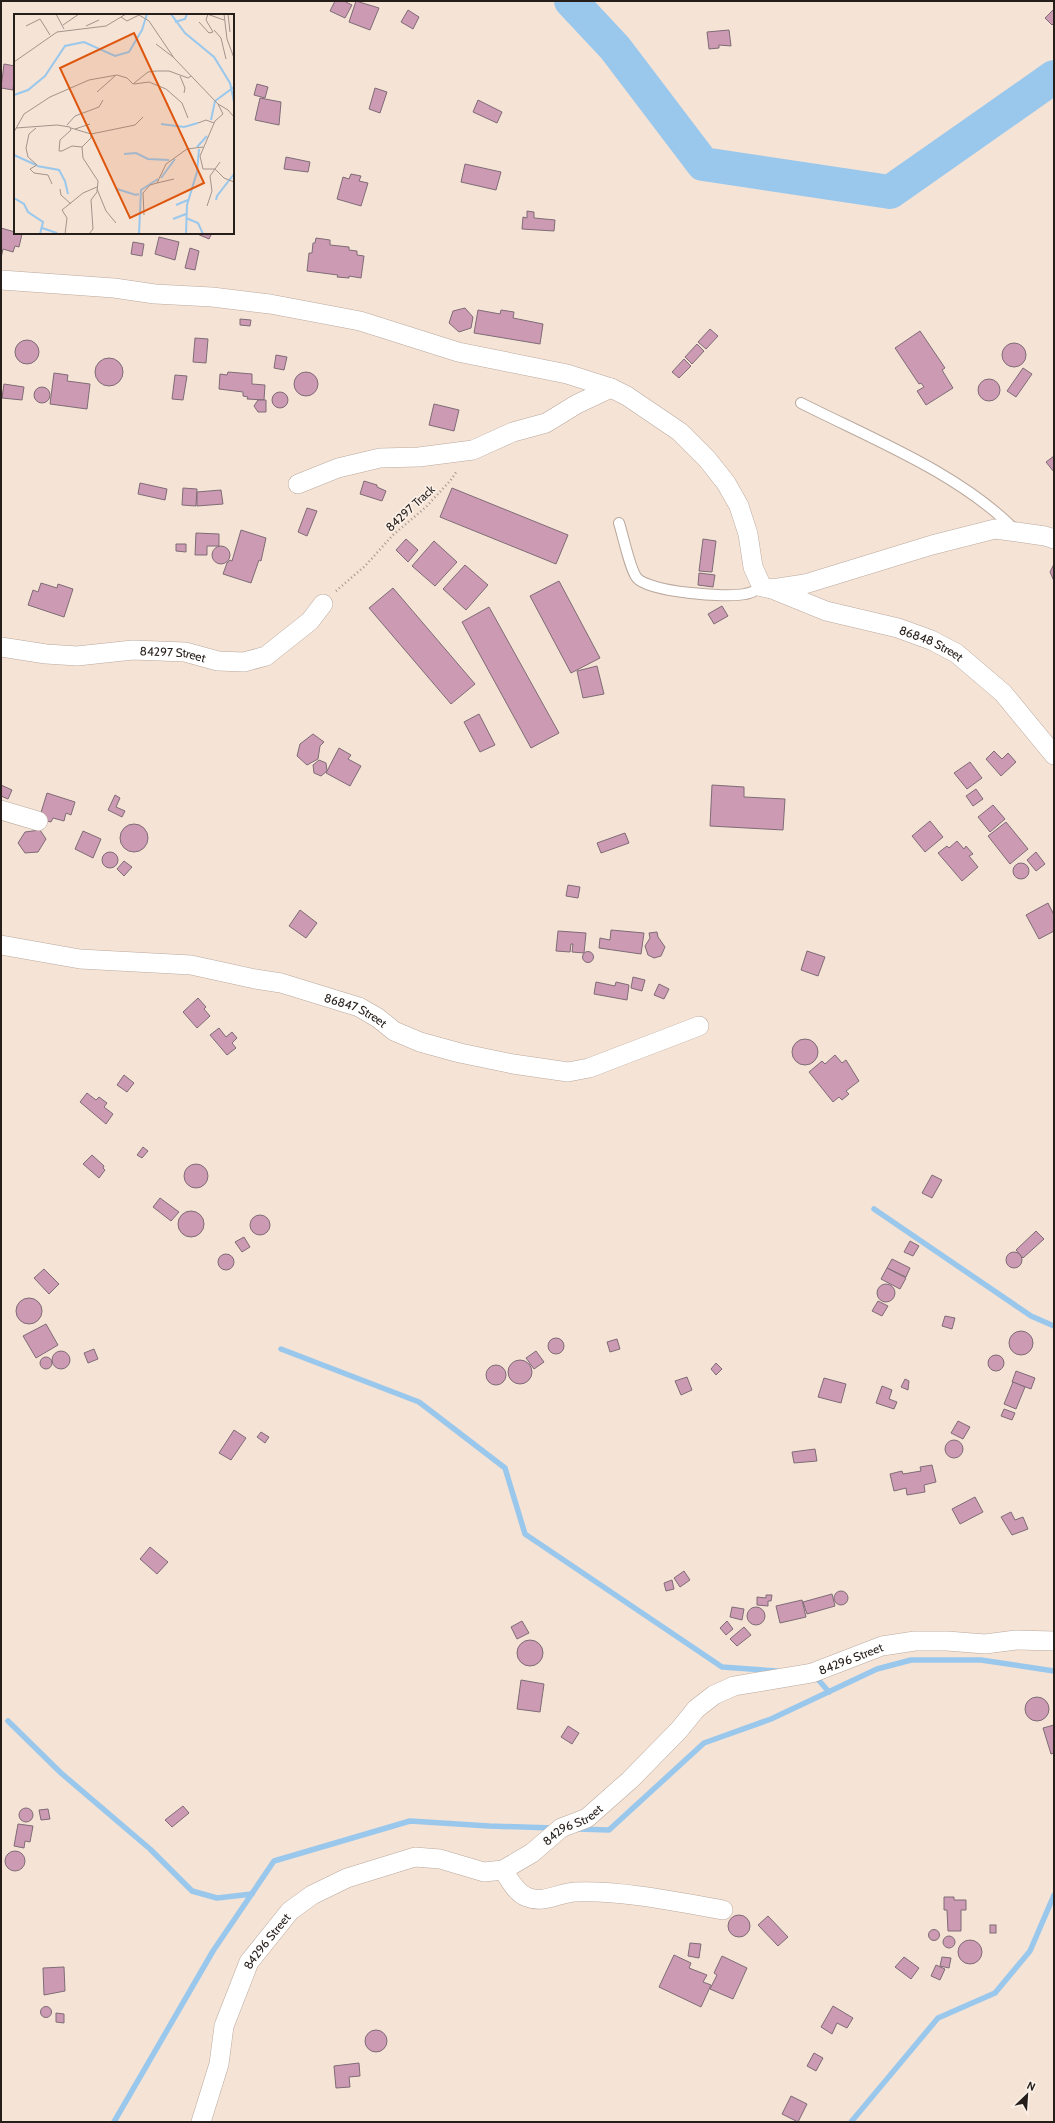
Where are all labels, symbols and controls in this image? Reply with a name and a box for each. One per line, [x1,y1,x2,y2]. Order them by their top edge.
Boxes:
inset map [14,14,234,234]
street label: 84297 Track [382,481,438,535]
street label: 86848 Street [897,622,967,664]
street label: 84297 Street [139,643,208,665]
street label: 86847 Street [323,989,391,1030]
street label: 84296 Street [816,1639,885,1677]
street label: 84296 Street [539,1801,605,1848]
street label: 84296 Street [240,1910,293,1971]
north arrow [1007,2075,1047,2115]
text: N [1025,2078,1038,2094]

